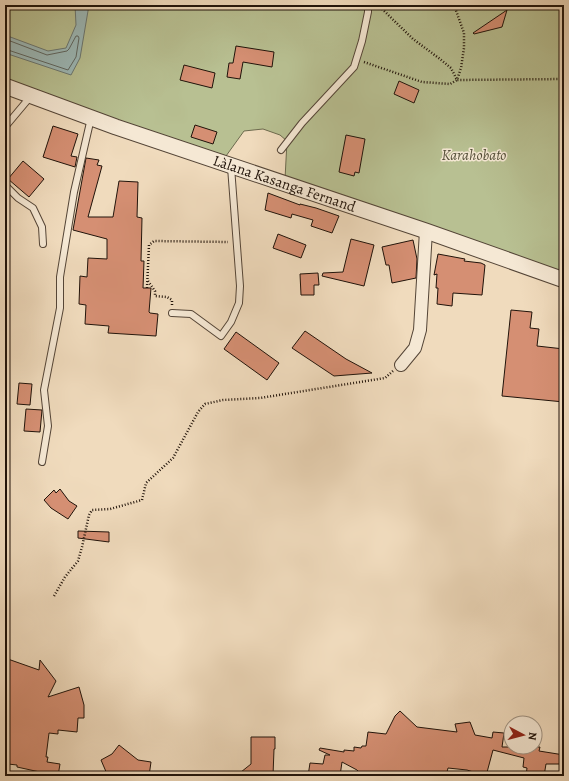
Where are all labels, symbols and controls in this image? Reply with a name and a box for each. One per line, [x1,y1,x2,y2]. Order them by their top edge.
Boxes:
park label: Karahobato [442,145,506,165]
street label: Làlana Kasanga Fernand [210,150,359,217]
north arrow [503,715,543,755]
text: N [524,731,540,741]

